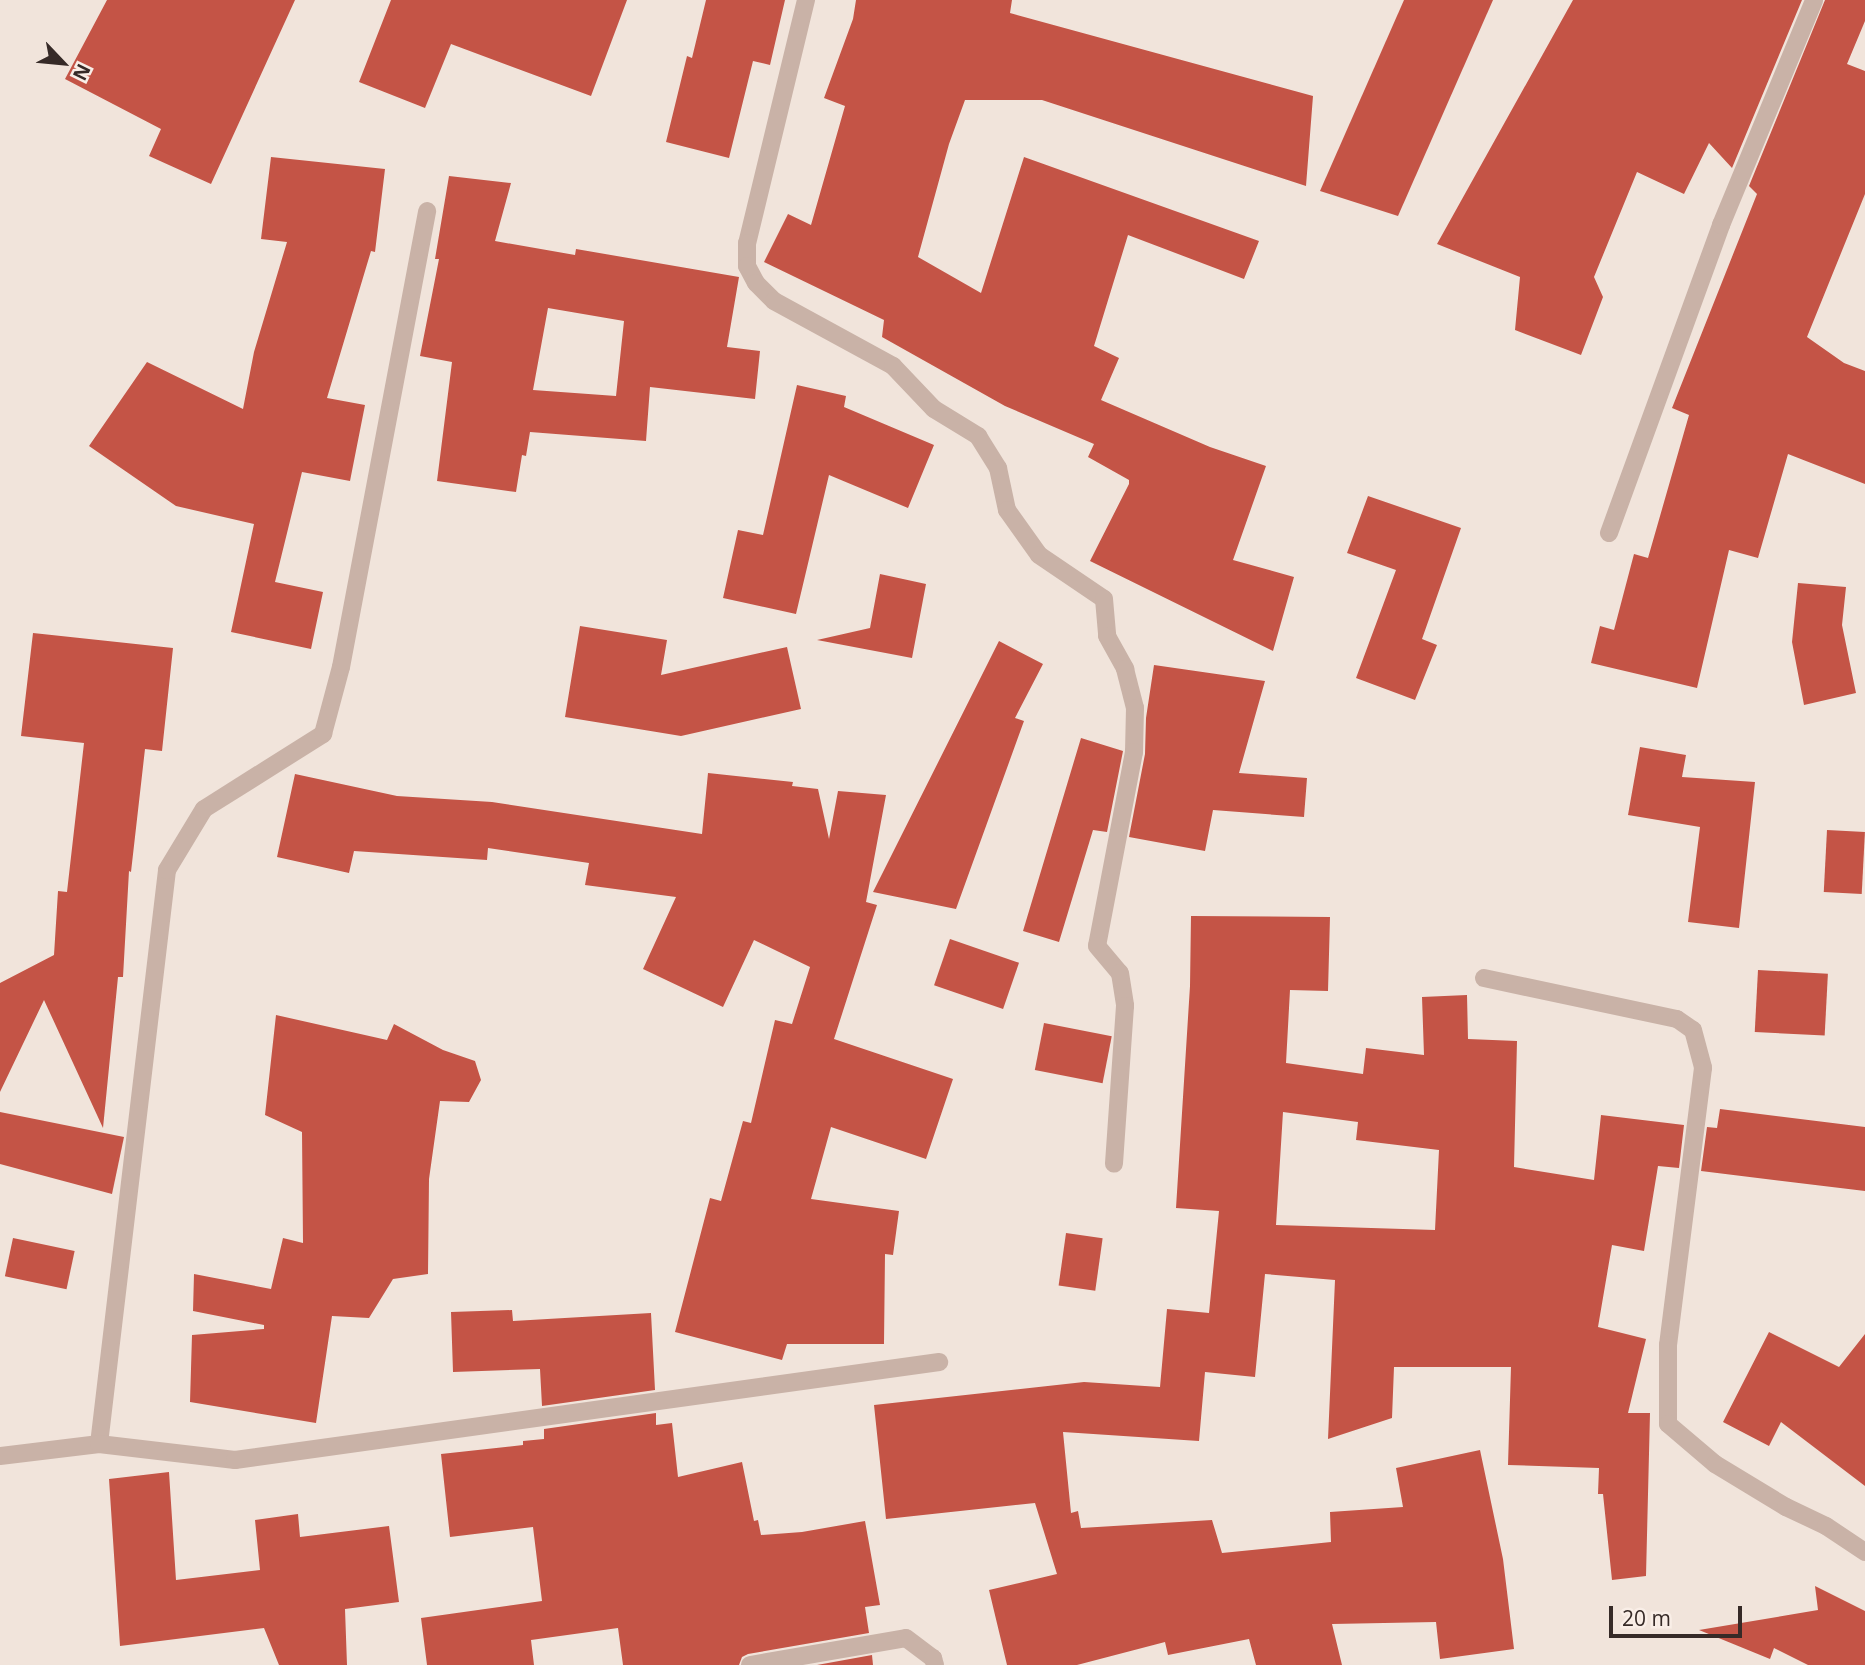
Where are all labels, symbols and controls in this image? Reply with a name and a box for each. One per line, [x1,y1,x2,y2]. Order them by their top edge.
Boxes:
north arrow [28,28,98,98]
text: N [67,60,97,85]
scale bar [1613,1592,1746,1636]
text: 20 m [1622,1604,1671,1632]

